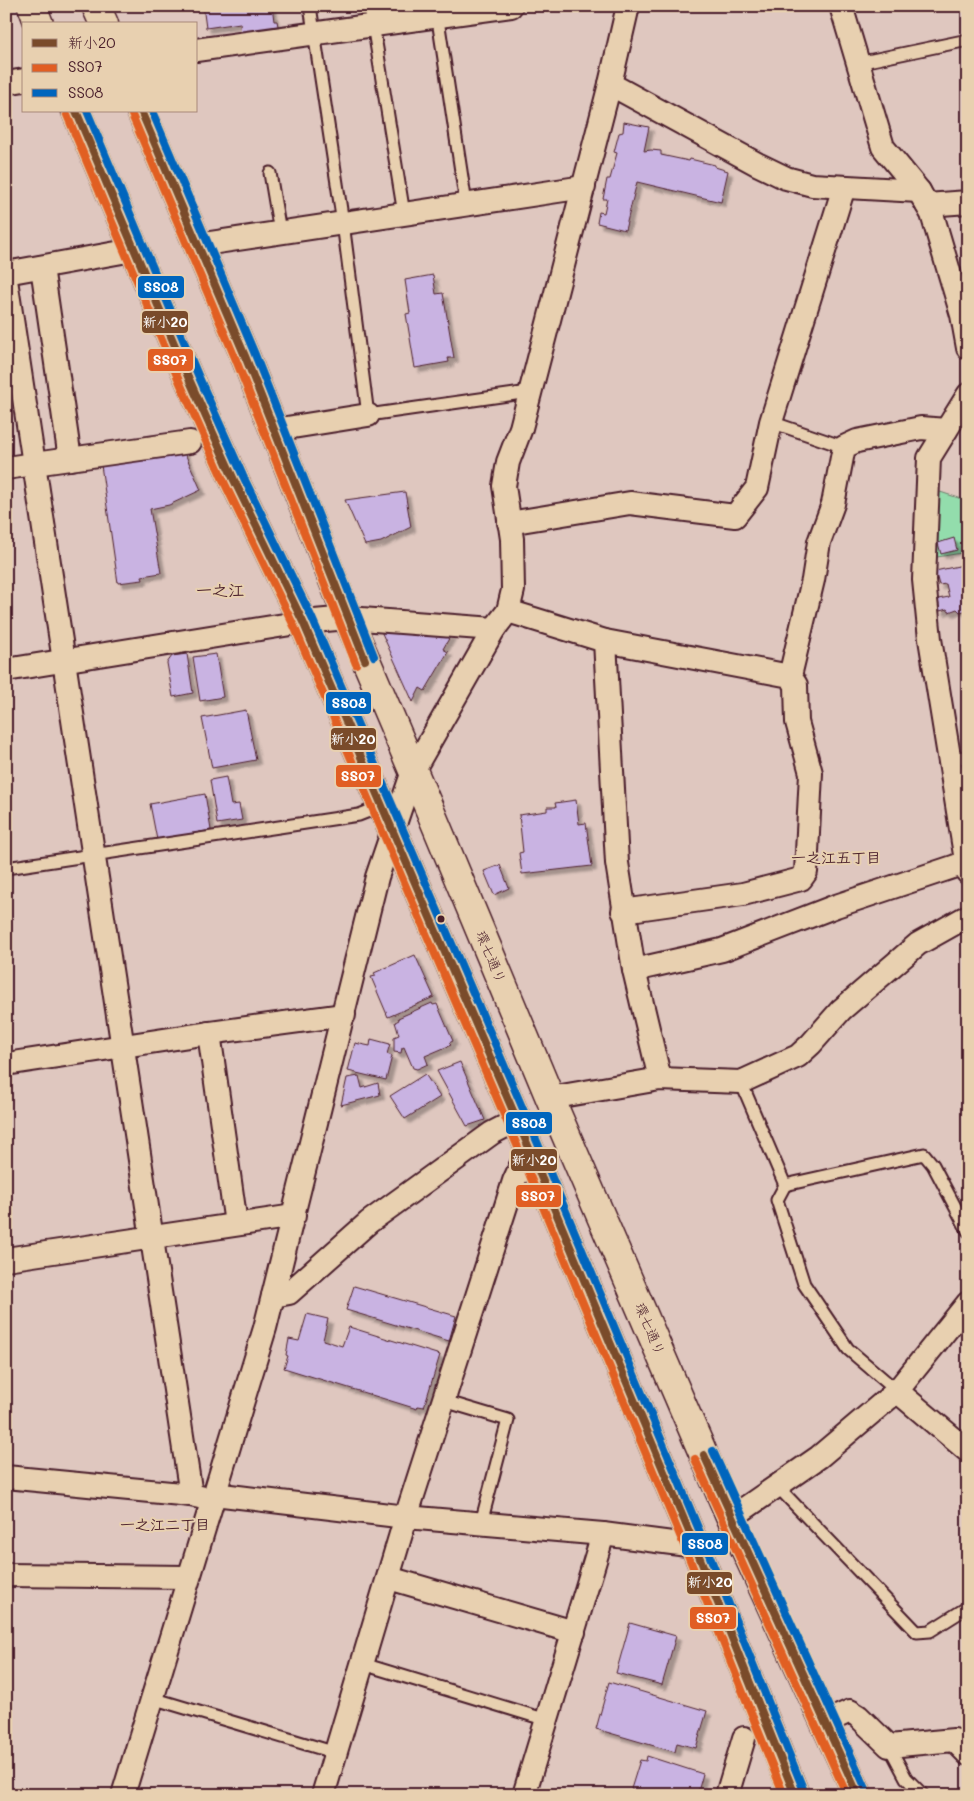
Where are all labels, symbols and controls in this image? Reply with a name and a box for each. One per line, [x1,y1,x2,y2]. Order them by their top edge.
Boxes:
legend [22,22,198,112]
text: 新小20 [68,32,116,52]
text: SS07 [68,56,103,76]
text: SS08 [68,82,103,102]
line badge: SS08 [137,275,185,299]
text: SS08 [143,277,179,296]
line badge: 新小20 [141,310,189,334]
text: 新小20 [143,312,187,331]
line badge: SS07 [147,348,194,372]
text: SS07 [153,350,187,369]
district label: 一之江 [196,579,244,600]
line badge: SS08 [325,691,372,715]
text: SS08 [331,693,367,712]
line badge: 新小20 [330,727,377,751]
text: 新小20 [331,729,375,748]
line badge: SS07 [335,764,382,788]
text: SS07 [341,766,375,785]
district label: 一之江五丁目 [791,847,881,867]
unlabelled marker [436,914,446,924]
street label: 環七通り [472,927,511,986]
line badge: SS08 [505,1111,553,1135]
text: SS08 [511,1113,547,1132]
line badge: 新小20 [510,1148,558,1172]
text: 新小20 [512,1150,556,1169]
line badge: SS07 [515,1184,562,1208]
text: SS07 [521,1186,555,1205]
street label: 環七通り [631,1299,670,1358]
district label: 一之江二丁目 [120,1514,210,1534]
line badge: SS08 [681,1532,729,1556]
text: SS08 [687,1534,723,1553]
line badge: 新小20 [686,1571,733,1595]
text: 新小20 [688,1572,732,1591]
line badge: SS07 [689,1606,737,1630]
text: SS07 [696,1608,730,1627]

